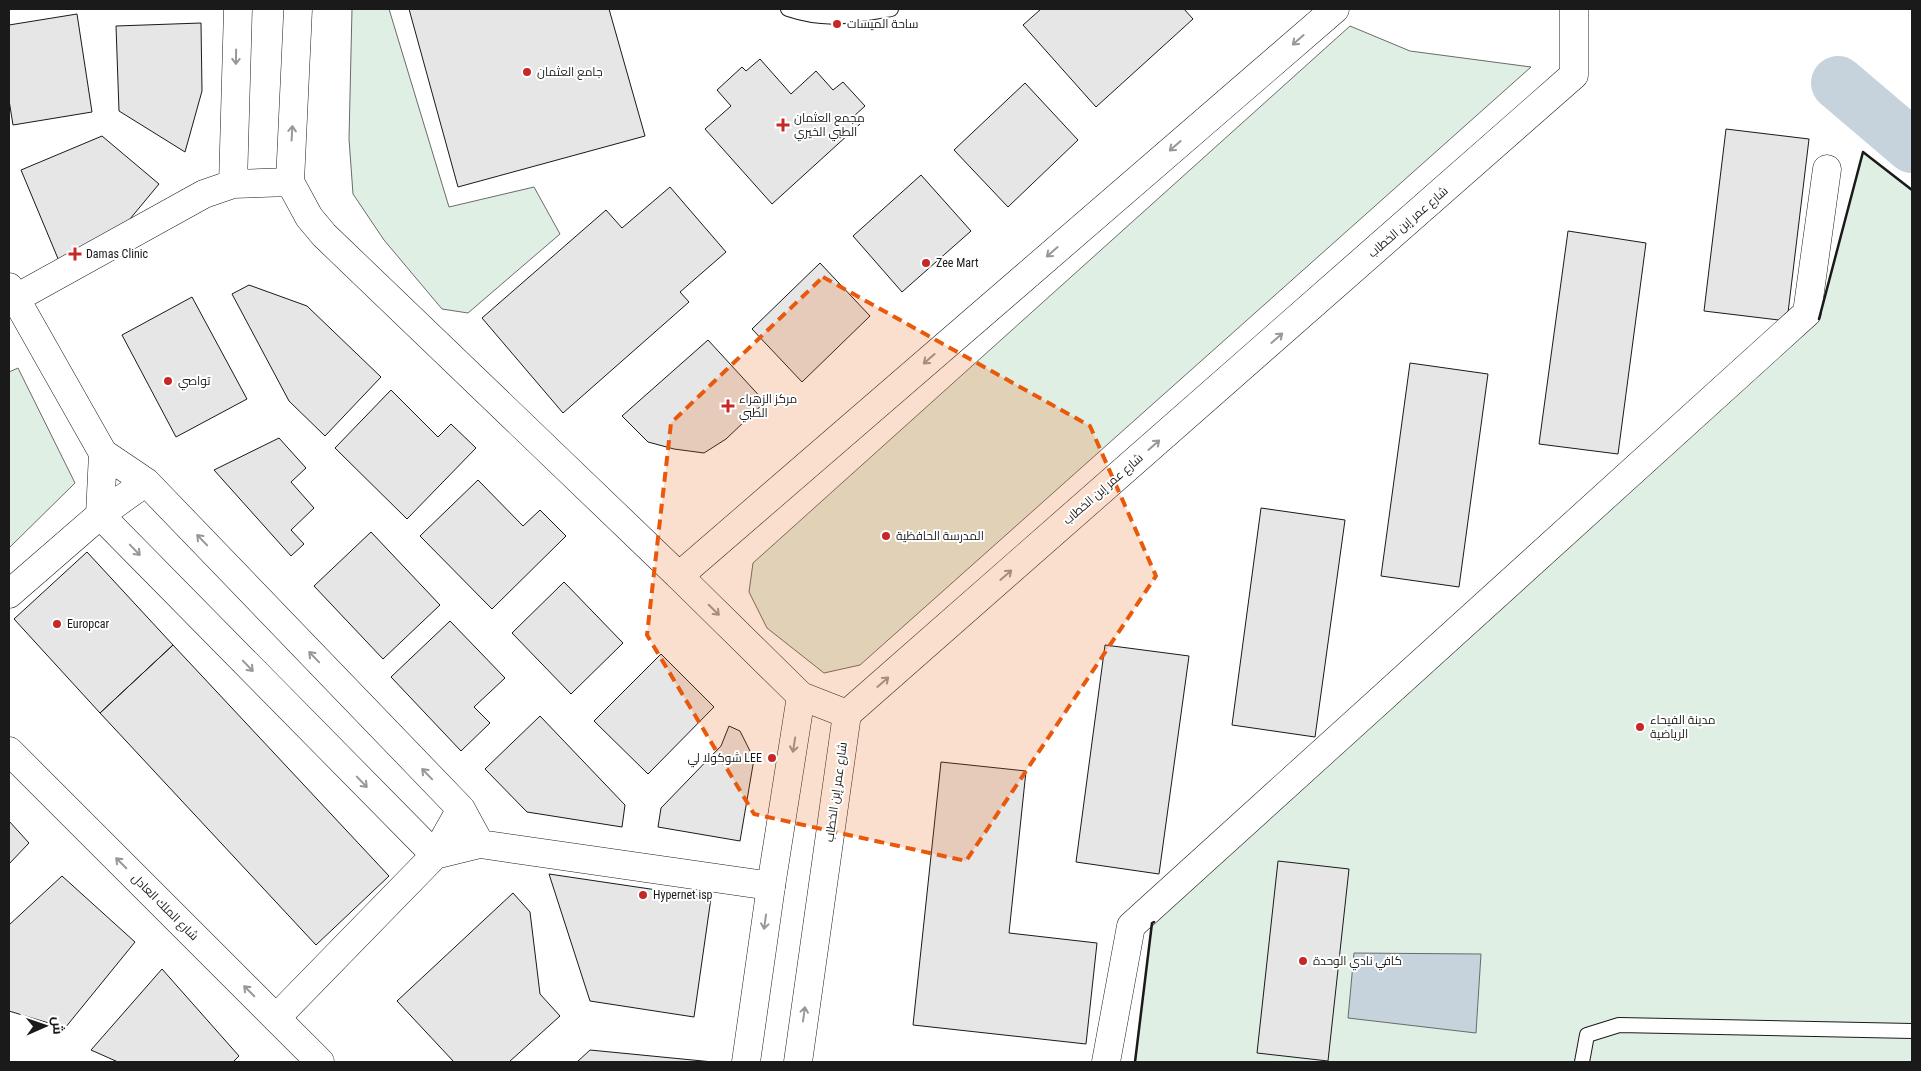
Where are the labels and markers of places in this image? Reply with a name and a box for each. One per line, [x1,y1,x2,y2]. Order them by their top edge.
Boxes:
place label: ساحة الميسات [847,17,918,31]
marker: ساحة الميسات [831,18,843,30]
place label: جامع العثمان [537,65,603,80]
marker: جامع العثمان [521,66,533,78]
place label: مجمع العثمان الطبي الخيري [794,111,865,142]
marker: مجمع العثمان الطبي الخيري [776,118,790,132]
marker: Damas Clinic [68,247,82,261]
place label: Damas Clinic [86,247,148,261]
place label: Zee Mart [936,256,979,270]
marker: Zee Mart [920,257,932,269]
place label: تواصي [178,374,211,391]
marker: تواصي [162,375,174,387]
place label: مركز الزهراء الطبي [739,392,797,423]
marker: مركز الزهراء الطبي [721,399,735,413]
place label: المدرسة الحافظية [896,529,984,543]
marker: المدرسة الحافظية [880,530,892,542]
place label: Europcar [67,617,109,631]
marker: Europcar [51,618,63,630]
place label: مدينة الفيحاء الرياضية [1650,713,1716,741]
marker: مدينة الفيحاء الرياضية [1634,721,1646,733]
place label: شوكولا لي LEE [688,751,762,768]
marker: شوكولا لي LEE [766,752,778,764]
place label: Hypernet isp [653,888,713,902]
marker: Hypernet isp [637,889,649,901]
place label: كافي نادي الوحدة [1313,954,1402,971]
marker: كافي نادي الوحدة [1297,955,1309,967]

